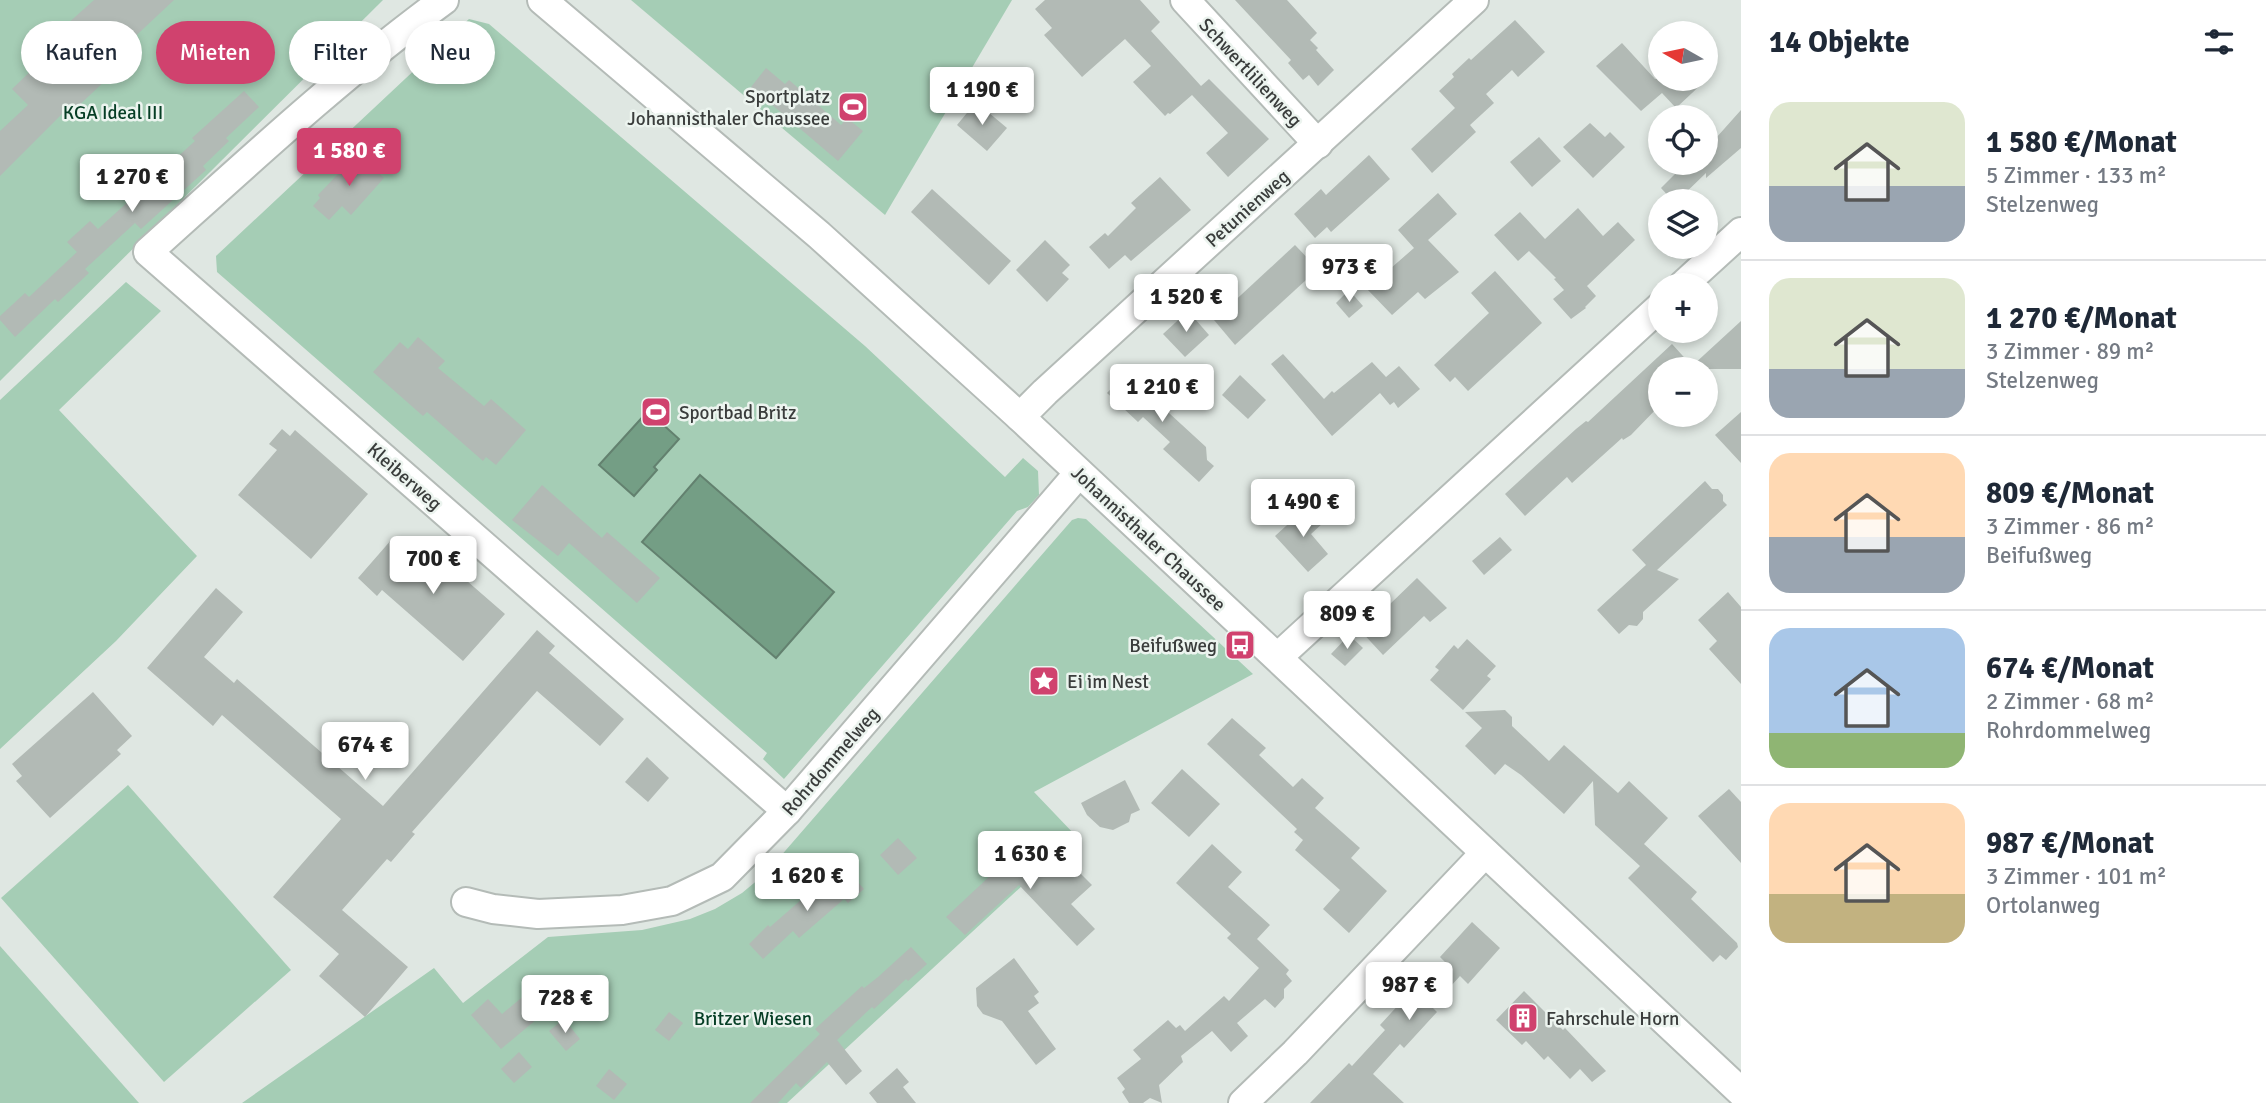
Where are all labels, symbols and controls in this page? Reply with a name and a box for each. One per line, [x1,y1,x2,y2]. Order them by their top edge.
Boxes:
street label: Schwertlilienweg [1194,13,1307,132]
chip: Kaufen [21,21,142,84]
chip: Mieten [156,21,275,84]
chip: Filter [289,21,391,84]
chip: Neu [405,21,495,84]
north arrow [1648,21,1718,91]
map controls [1648,21,1718,427]
icon: filters [2200,23,2238,61]
text: 14 Objekte [1769,24,1910,61]
pin: 1 190 € [917,68,1047,127]
text: 1 190 € [946,75,1018,104]
place label: Sportplatz Johannisthaler Chaussee [627,85,830,131]
sports icon: Sportplatz Johannisthaler Chaussee [836,90,870,124]
park label: KGA Ideal III [63,101,163,125]
button: locate [1648,105,1718,175]
text: 1 580 €/Monat [1986,124,2177,161]
pin: 1 580 € [284,128,414,188]
icon: home [1825,130,1909,214]
text: 1 580 € [313,136,385,165]
pin: 1 270 € [67,154,197,214]
text: 5 Zimmer · 133 m² [1986,161,2167,190]
text: 1 270 € [96,162,168,191]
street label: Petunienweg [1201,165,1295,253]
button: layers [1648,189,1718,259]
text: Stelzenweg [1986,190,2099,219]
pin: 973 € [1300,244,1398,304]
text: 973 € [1322,252,1376,281]
button: + [1648,273,1718,343]
pin: 1 520 € [1121,274,1251,334]
text: 1 520 € [1150,282,1222,311]
text: 1 270 €/Monat [1986,300,2177,337]
icon: home [1825,306,1909,390]
text: 3 Zimmer · 89 m² [1986,337,2154,366]
button: − [1648,357,1718,427]
pin: 1 210 € [1097,364,1227,424]
text: Stelzenweg [1986,366,2099,395]
text: 1 210 € [1126,372,1198,401]
sports icon: Sportbad Britz [639,395,673,429]
place label: Sportbad Britz [679,401,796,425]
street label: Kleiberweg [362,438,447,516]
street label: Johannisthaler Chaussee [1066,461,1231,617]
text: 809 €/Monat [1986,475,2154,512]
pin: 1 490 € [1238,480,1368,539]
icon: home [1825,481,1909,565]
text: 1 490 € [1267,487,1339,516]
text: 3 Zimmer · 86 m² [1986,512,2154,541]
pin: 700 € [384,536,482,596]
text: Beifußweg [1986,541,2092,570]
text: 700 € [406,544,460,573]
pin: 809 € [1298,592,1396,651]
text: 809 € [1320,599,1374,628]
bus stop icon: Beifußweg [1223,628,1257,662]
place label: Beifußweg [1129,634,1217,658]
text: 674 €/Monat [1986,650,2154,687]
icon: home [1825,656,1909,740]
place icon: Ei im Nest [1027,664,1061,698]
place label: Ei im Nest [1067,670,1149,694]
text: 2 Zimmer · 68 m² [1986,687,2154,716]
street label: Rohrdommelweg [777,702,885,821]
text: Rohrdommelweg [1986,716,2151,745]
pin: 674 € [316,722,414,782]
text: 674 € [338,730,392,759]
text: 987 €/Monat [1986,825,2154,862]
icon: home [1825,831,1909,915]
pin: 1 630 € [965,832,1095,891]
text: 1 630 € [994,839,1066,868]
pin: 1 620 € [742,853,872,913]
text: 1 620 € [771,861,843,890]
text: 3 Zimmer · 101 m² [1986,862,2167,891]
text: Ortolanweg [1986,891,2101,920]
pin: 987 € [1360,962,1458,1022]
text: 987 € [1382,970,1436,999]
pin: 728 € [516,976,614,1035]
text: 728 € [538,983,592,1012]
building icon: Fahrschule Horn [1506,1001,1540,1035]
park label: Britzer Wiesen [694,1007,812,1031]
place label: Fahrschule Horn [1546,1007,1679,1031]

